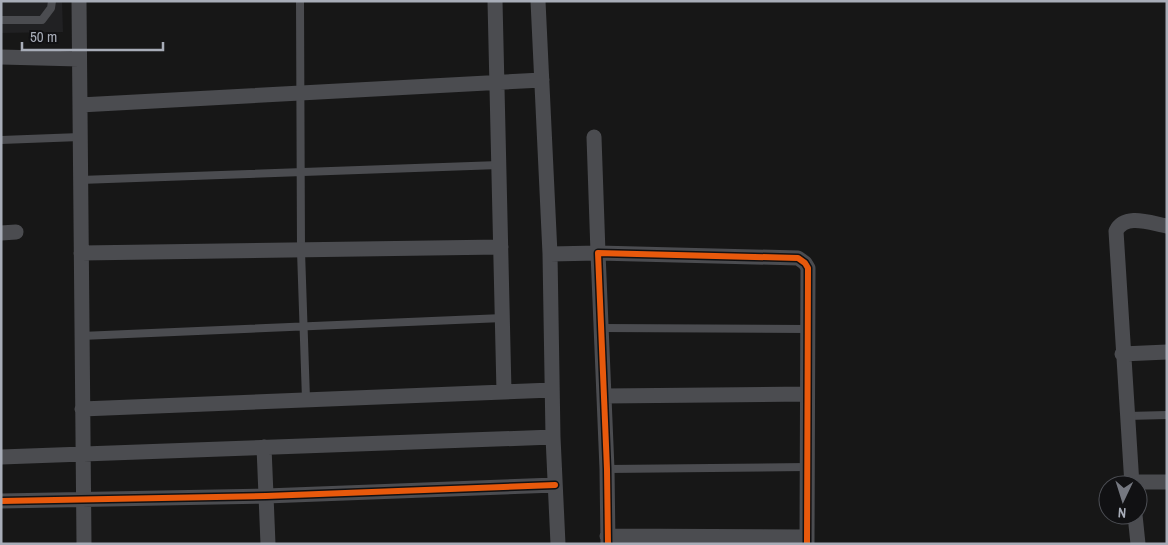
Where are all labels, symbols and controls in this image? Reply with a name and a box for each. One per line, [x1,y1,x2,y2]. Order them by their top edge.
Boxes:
scale bar [22,20,164,52]
text: 50 m [30,26,57,47]
north arrow [1098,475,1148,525]
text: N [1117,504,1127,522]

